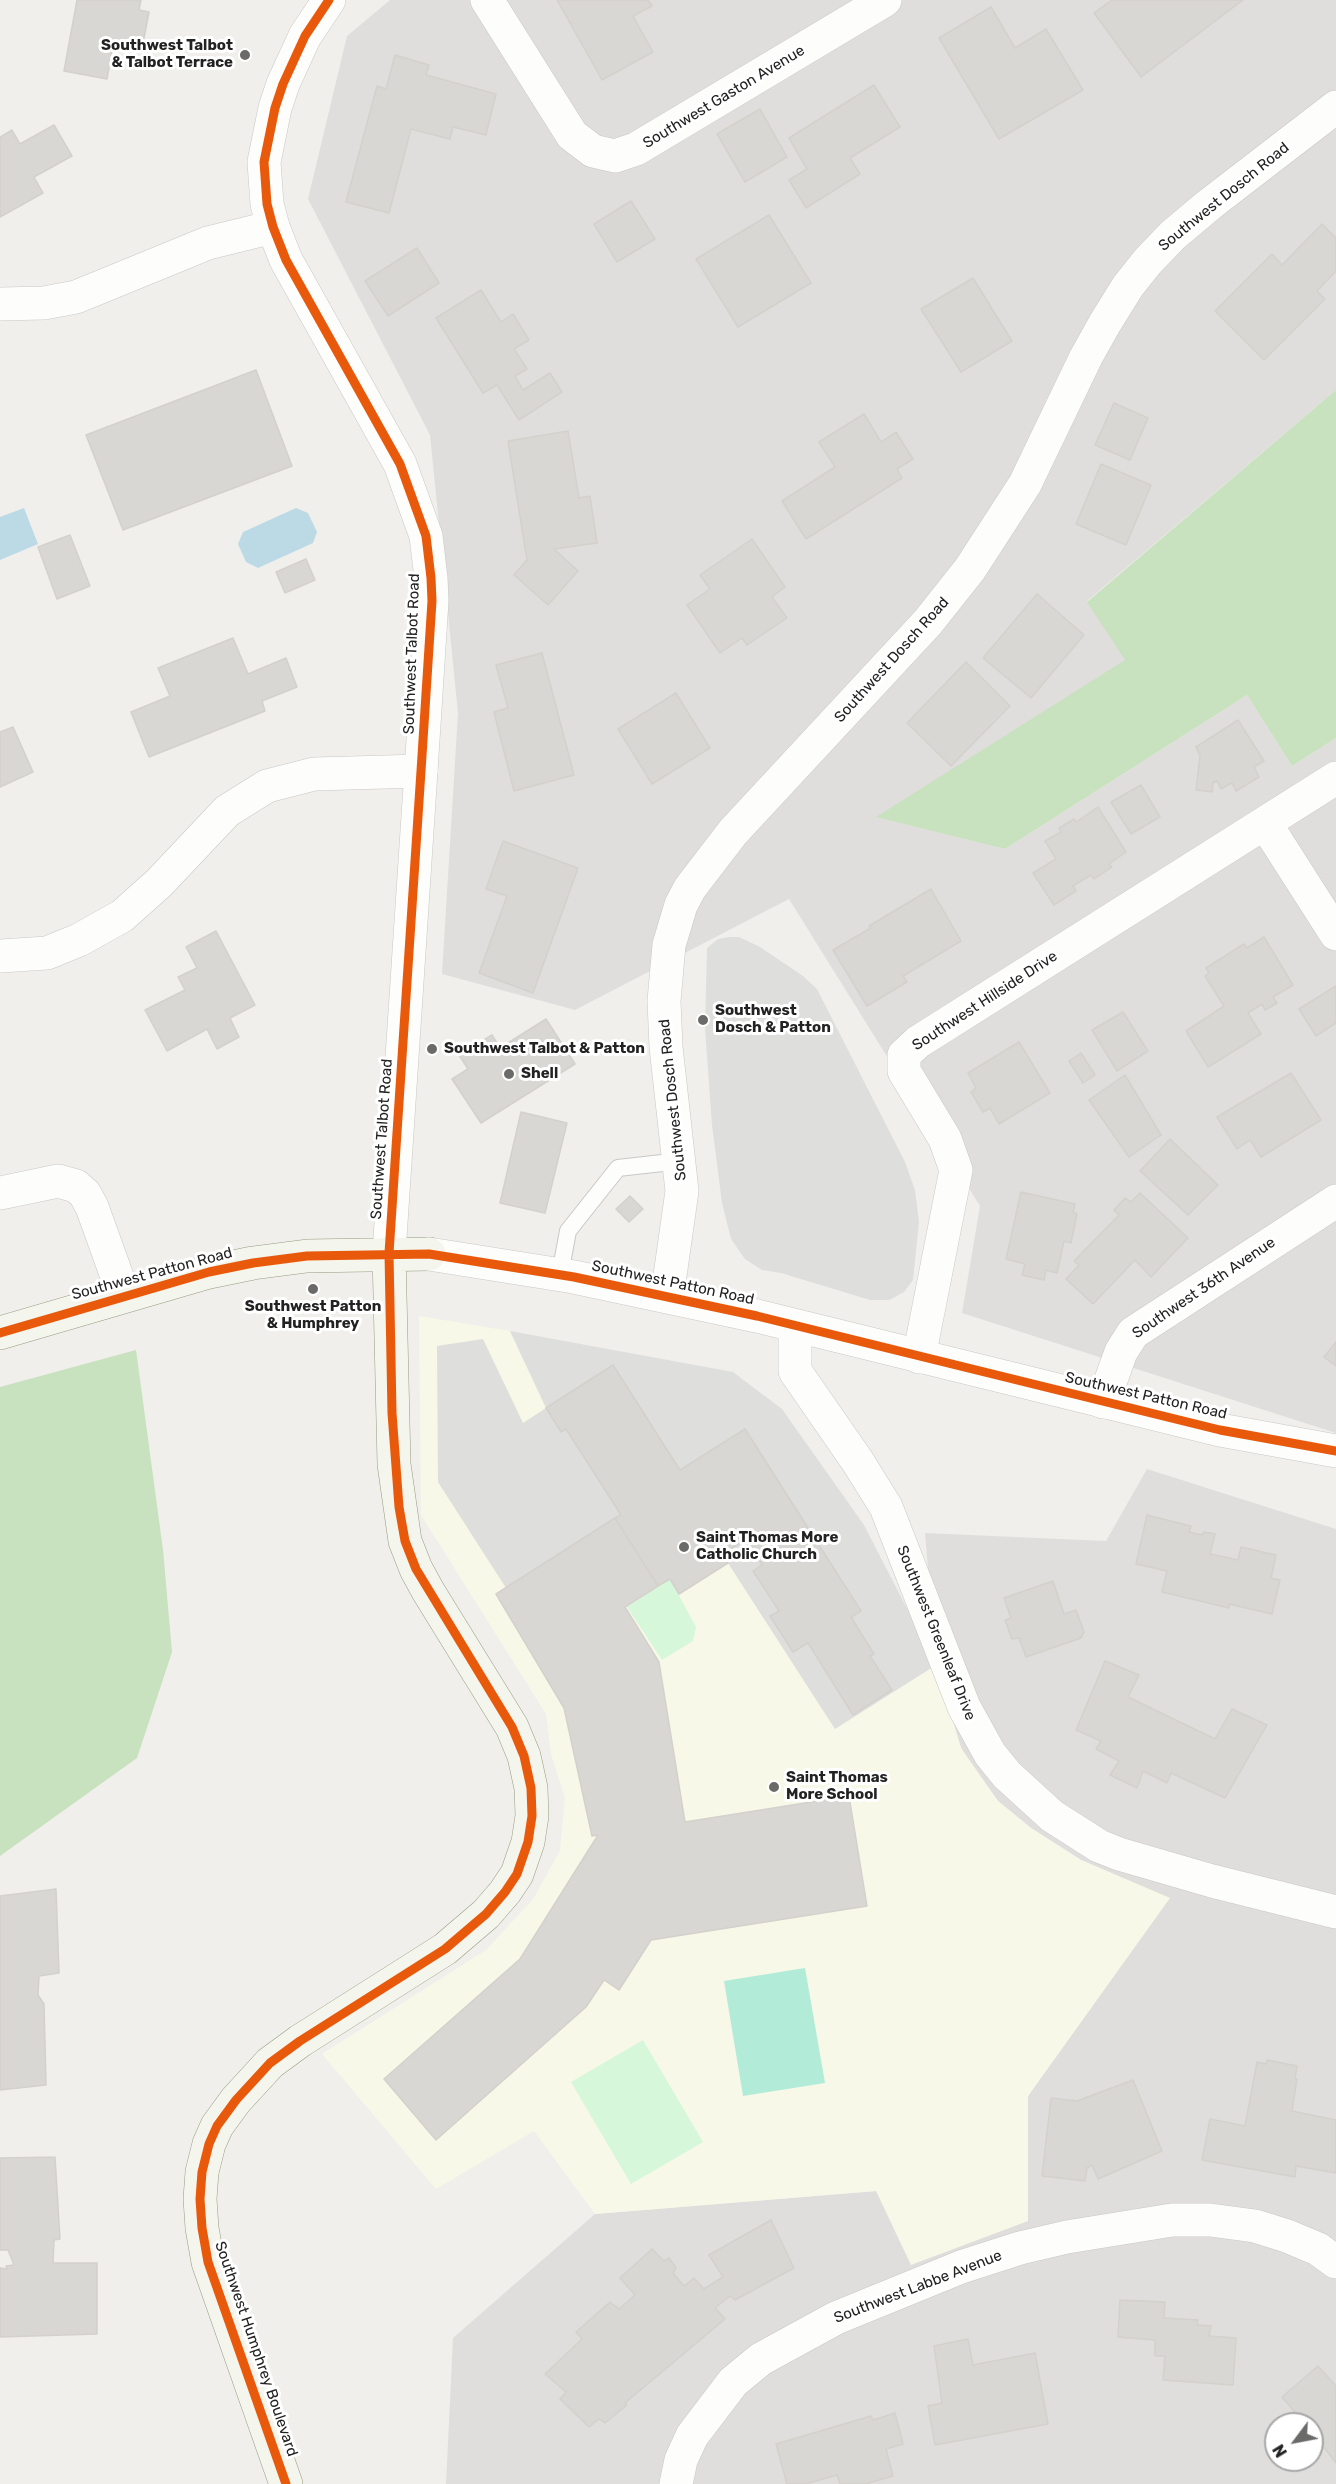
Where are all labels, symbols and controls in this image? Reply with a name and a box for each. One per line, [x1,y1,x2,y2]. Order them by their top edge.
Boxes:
place label: Southwest Talbot & Talbot Terrace [101,37,233,72]
street label: Southwest Gaston Avenue [640,42,808,152]
marker: Southwest Talbot & Talbot Terrace [238,48,252,62]
street label: Southwest Dosch Road [1155,139,1293,255]
street label: Southwest Talbot Road [400,573,424,735]
street label: Southwest Dosch Road [831,594,953,726]
street label: Southwest Hillside Drive [909,947,1061,1055]
place label: Southwest Dosch & Patton [715,1002,831,1037]
marker: Southwest Dosch & Patton [696,1013,710,1027]
street label: Southwest Dosch Road [656,1018,690,1182]
place label: Southwest Talbot & Patton [444,1040,645,1058]
marker: Southwest Talbot & Patton [425,1042,439,1056]
street label: Southwest Talbot Road [367,1058,397,1220]
place label: Shell [521,1065,558,1083]
marker: Shell [502,1067,516,1081]
street label: Southwest 36th Avenue [1129,1233,1279,1343]
street label: Southwest Patton Road [70,1244,234,1304]
street label: Southwest Patton Road [590,1257,756,1309]
marker: Southwest Patton & Humphrey [306,1282,320,1296]
place label: Southwest Patton & Humphrey [245,1298,381,1333]
street label: Southwest Patton Road [1063,1369,1229,1423]
place label: Saint Thomas More Catholic Church [696,1529,838,1564]
marker: Saint Thomas More Catholic Church [677,1540,691,1554]
street label: Southwest Greenleaf Drive [893,1543,979,1723]
place label: Saint Thomas More School [786,1769,888,1804]
marker: Saint Thomas More School [767,1780,781,1794]
street label: Southwest Humphrey Boulevard [211,2239,301,2459]
street label: Southwest Labbe Avenue [831,2247,1005,2327]
north arrow [1264,2412,1324,2472]
text: N [1269,2441,1291,2461]

